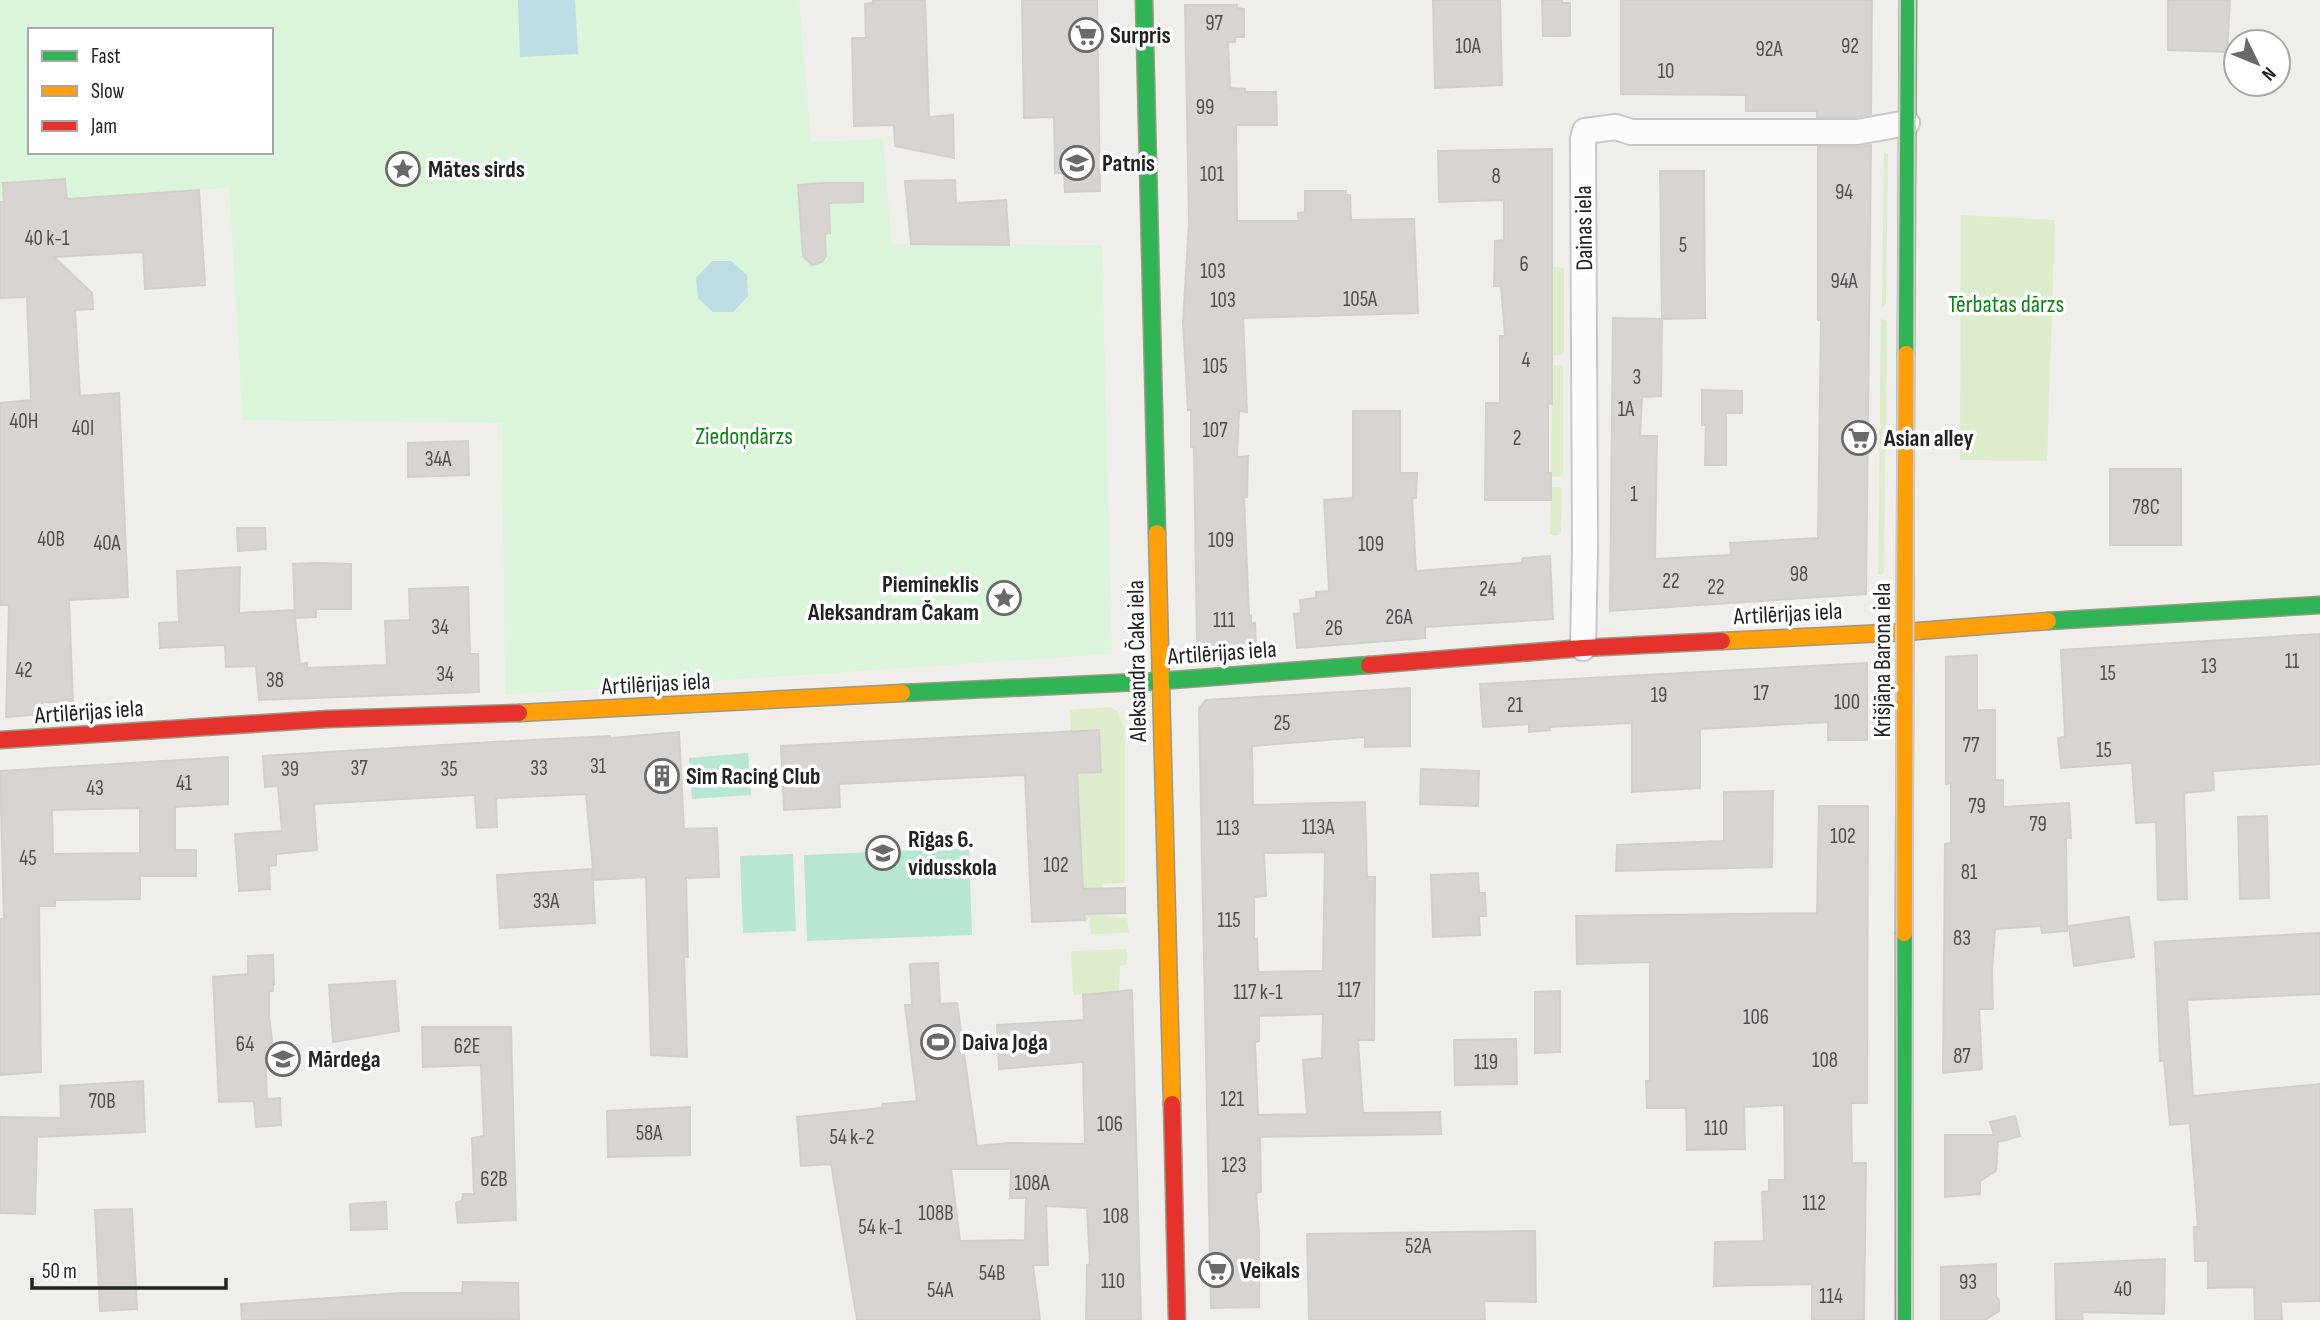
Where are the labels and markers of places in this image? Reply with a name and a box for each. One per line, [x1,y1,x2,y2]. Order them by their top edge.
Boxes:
supermarket icon: Surpris [1067,16,1105,54]
place label: Surpris [1110,21,1171,50]
school or university icon: Patnis [1058,144,1096,182]
place label: Patnis [1102,149,1155,178]
place icon: Mātes sirds [384,150,422,188]
place label: Mātes sirds [428,155,525,184]
supermarket icon: Asian alley [1840,419,1878,457]
place label: Asian alley [1883,424,1973,453]
place label: Piemineklis Aleksandram Čakam [807,570,979,627]
place icon: Piemineklis Aleksandram Čakam [985,579,1023,617]
building icon: Sim Racing Club [643,757,681,795]
place label: Sim Racing Club [686,762,820,791]
place label: Rīgas 6. vidusskola [908,825,997,882]
school or university icon: Rīgas 6. vidusskola [864,834,902,872]
sports icon: Daiva Joga [919,1023,957,1061]
place label: Daiva Joga [962,1028,1048,1057]
school or university icon: Mārdega [264,1040,302,1078]
place label: Mārdega [308,1045,381,1074]
supermarket icon: Veikals [1197,1251,1235,1289]
place label: Veikals [1240,1256,1300,1285]

